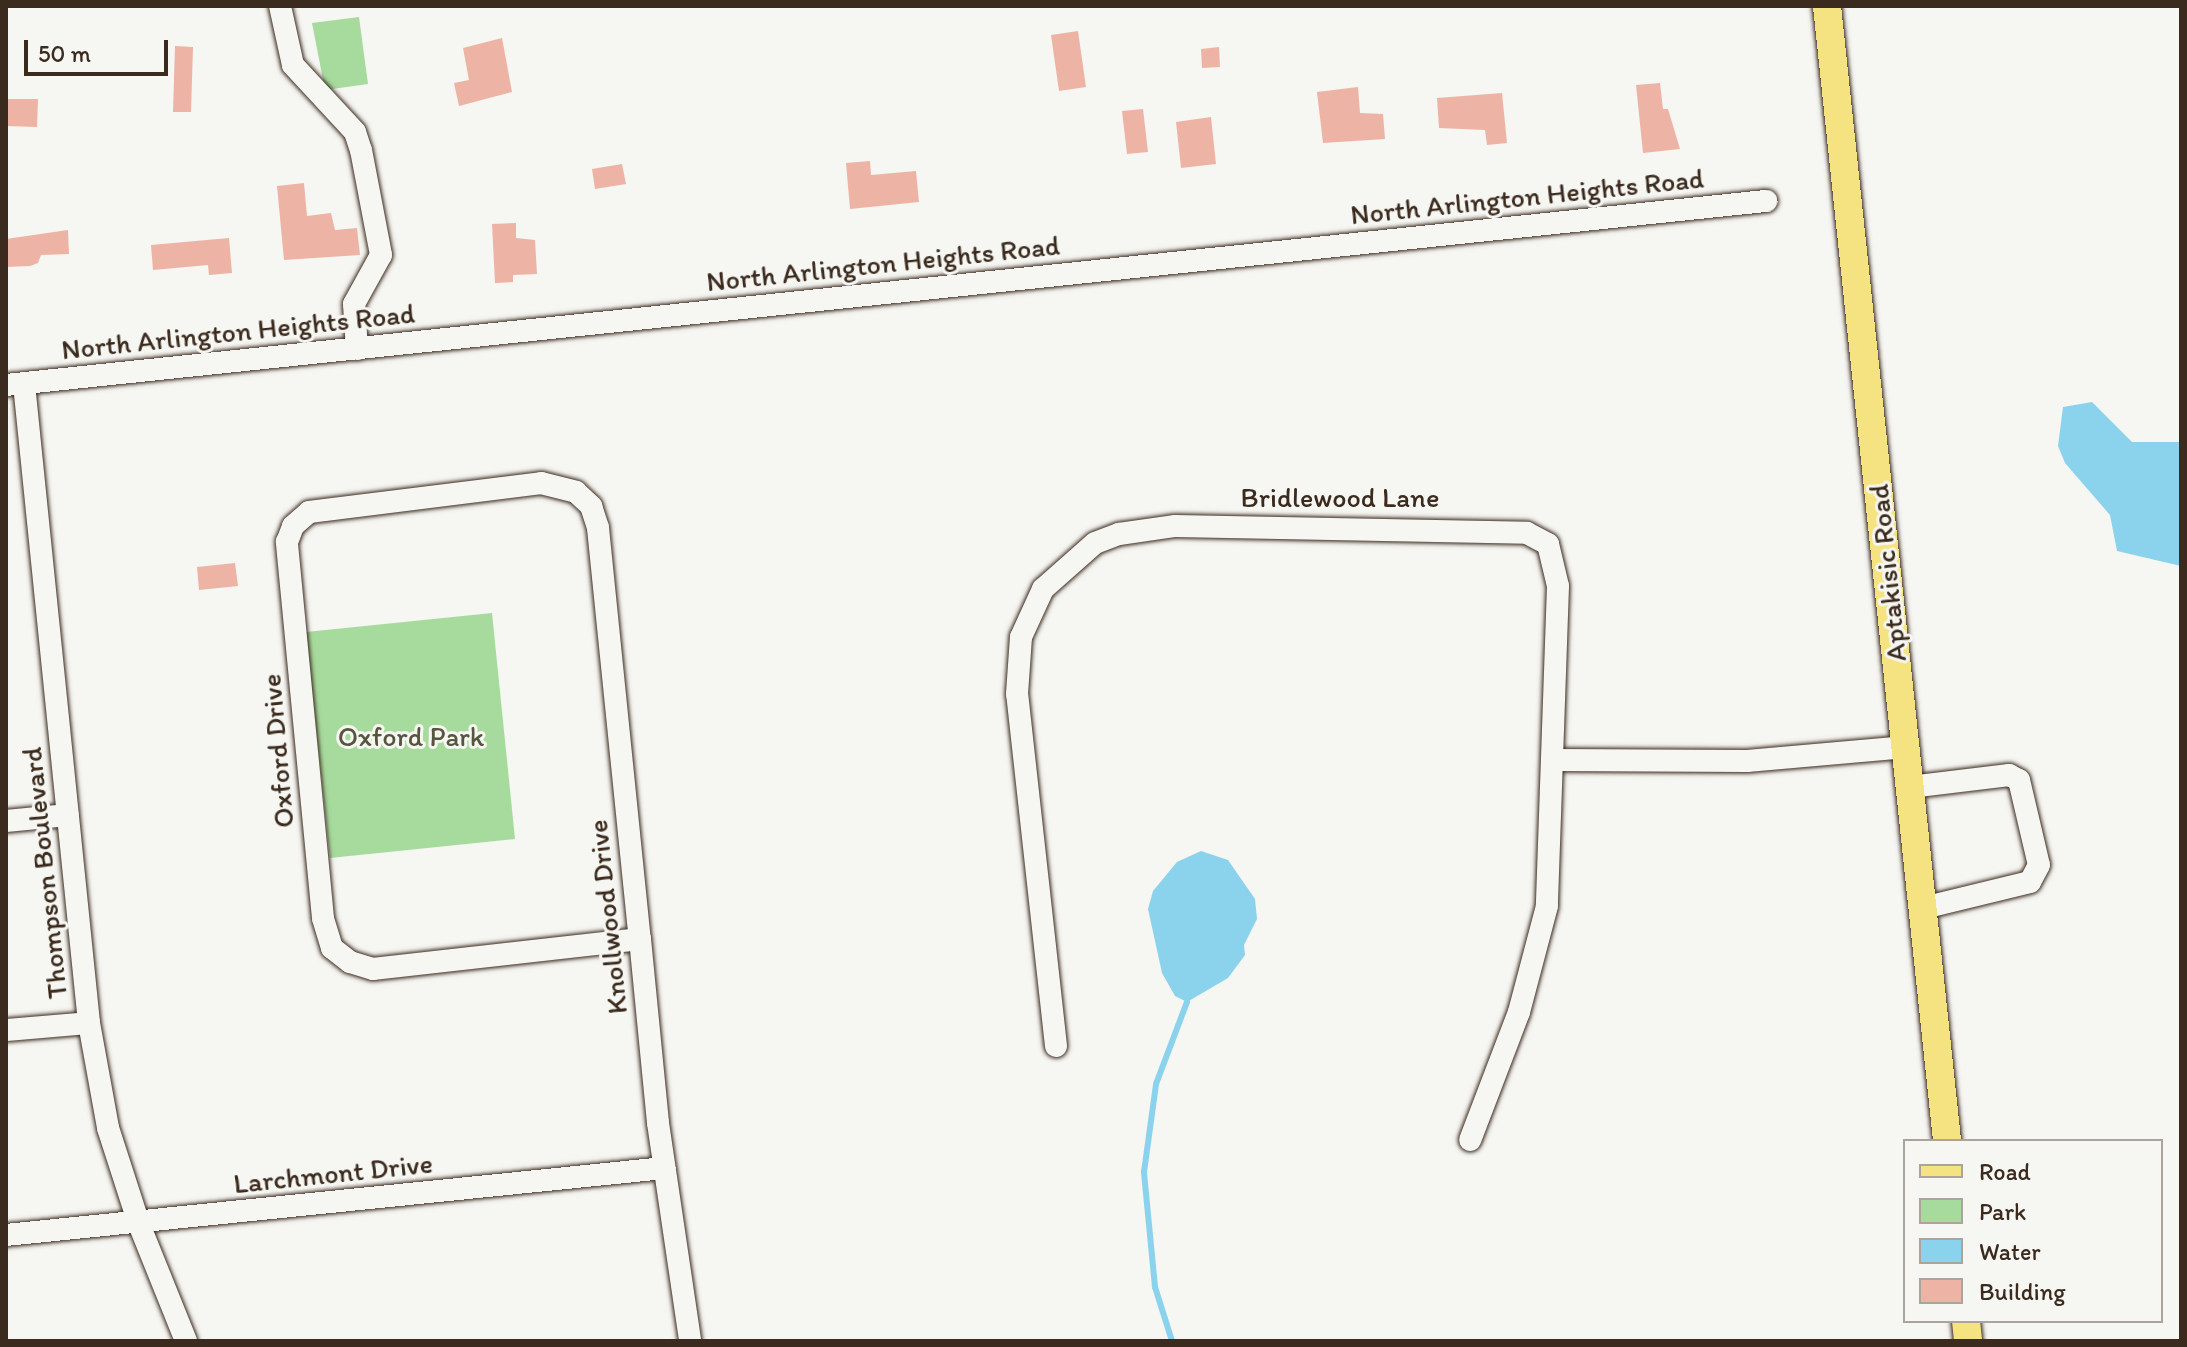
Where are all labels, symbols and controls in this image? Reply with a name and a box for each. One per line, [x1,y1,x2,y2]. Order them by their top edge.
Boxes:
scale bar [28,24,172,74]
text: 50 m [38,39,91,68]
street label: North Arlington Heights Road [1349,161,1705,231]
street label: North Arlington Heights Road [705,228,1061,298]
street label: North Arlington Heights Road [60,296,416,366]
street label: Bridlewood Lane [1240,480,1440,514]
street label: Aptakisic Road [1861,483,1913,663]
street label: Oxford Drive [254,672,300,830]
park label: Oxford Park [338,719,484,753]
street label: Thompson Boulevard [14,745,74,1001]
street label: Knollwood Drive [580,818,634,1016]
legend [1903,1139,2163,1323]
street label: Larchmont Drive [232,1146,434,1200]
text: Road [1979,1157,2031,1186]
text: Park [1979,1197,2026,1226]
text: Water [1979,1237,2041,1266]
text: Building [1979,1277,2066,1306]

